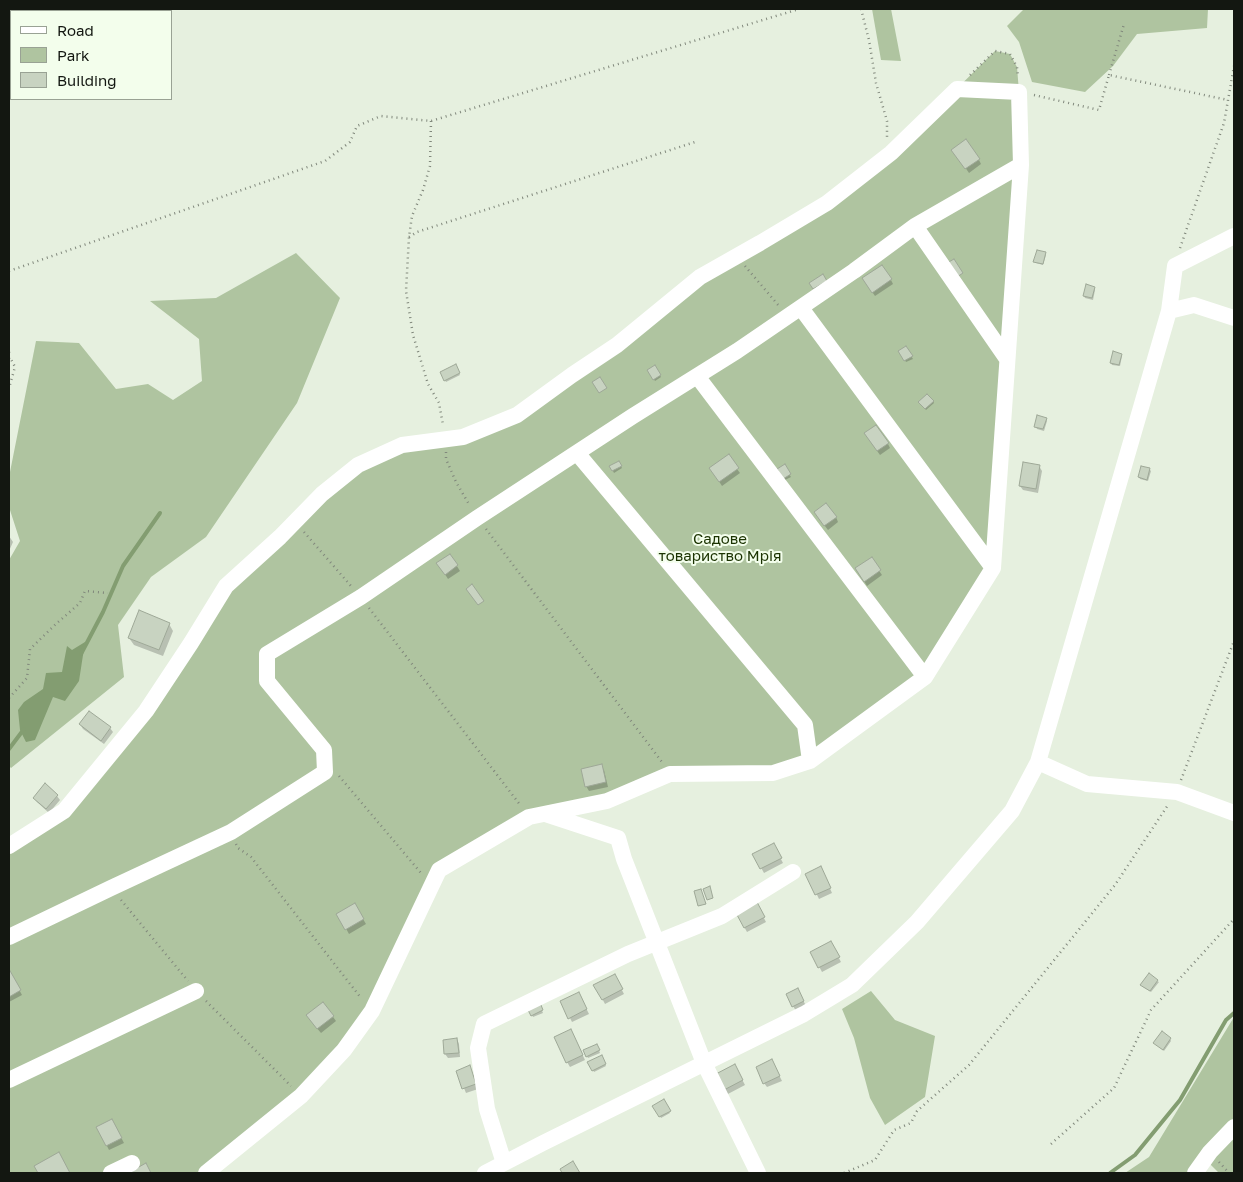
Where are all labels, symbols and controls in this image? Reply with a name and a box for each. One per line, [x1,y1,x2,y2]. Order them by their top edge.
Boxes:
legend [10,10,172,100]
text: Road [57,21,94,39]
text: Park [57,46,89,64]
text: Building [57,71,117,89]
park label: Садове товариство Мрія [659,530,781,565]

